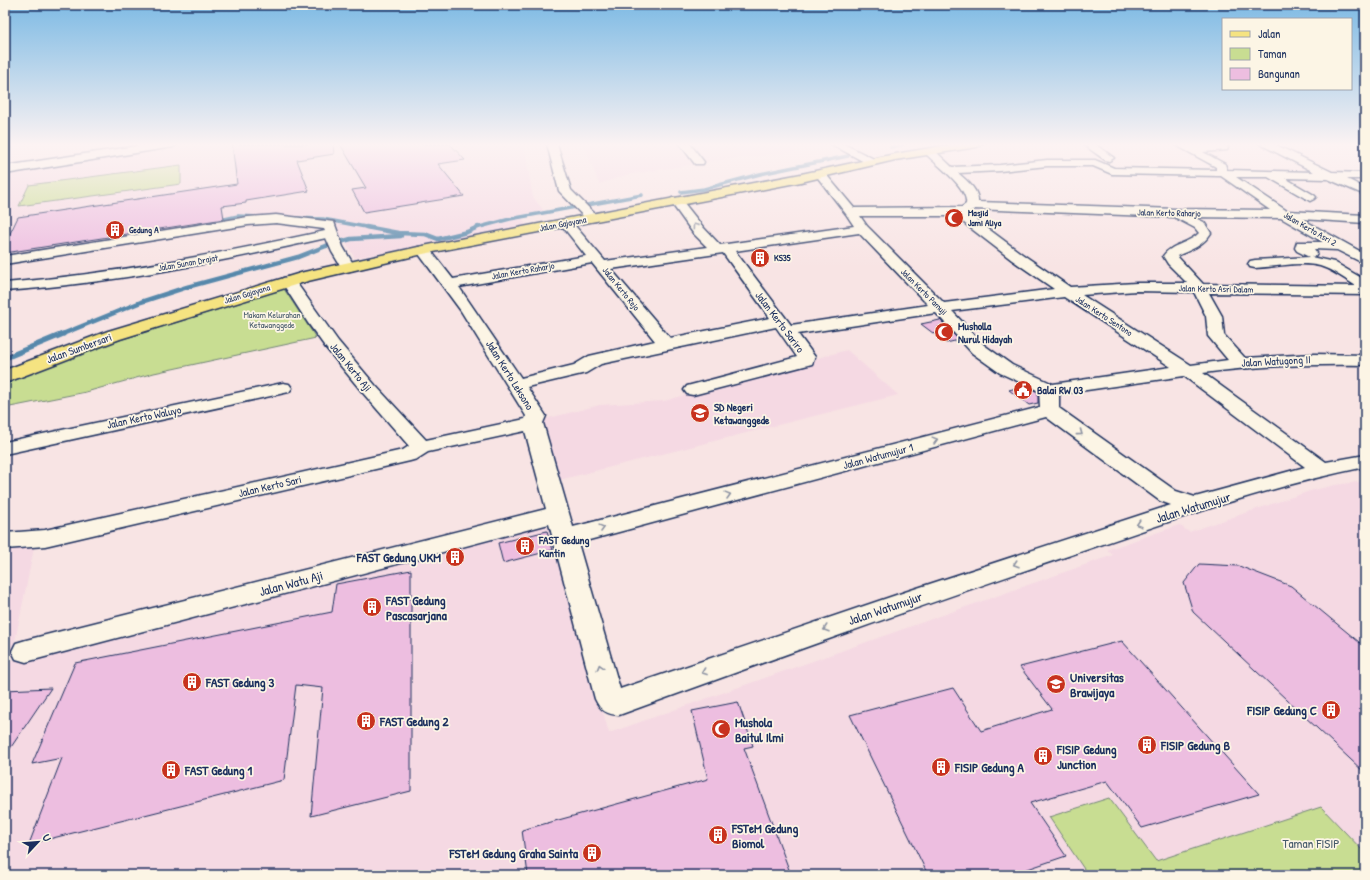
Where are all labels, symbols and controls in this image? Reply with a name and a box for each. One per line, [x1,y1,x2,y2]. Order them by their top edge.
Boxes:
legend [1222,18,1352,90]
text: Jalan [1258,25,1280,42]
text: Taman [1258,45,1287,62]
text: Bangunan [1258,65,1300,82]
street label: Jalan Kerto Raharjo [1137,206,1201,220]
mosque icon: Masjid Jami Aliya [943,207,965,229]
place label: Masjid Jami Aliya [968,207,1002,230]
street label: Jalan Kerto Asri 2 [1281,209,1339,249]
street label: Jalan Gajayana [539,214,588,234]
building icon: Gedung A [104,219,126,241]
one-way arrow [692,223,700,230]
place label: Gedung A [129,224,159,237]
building icon: KS35 [749,247,771,269]
street label: Jalan Sunan Drajat [157,252,220,274]
place label: KS35 [774,252,791,264]
street label: Jalan Kerto Raharjo [491,260,556,282]
street label: Jalan Kerto Rejo [600,265,643,314]
street label: Jalan Kerto Pamuji [898,266,950,318]
street label: Jalan Gajayana [223,281,272,307]
street label: Jalan Kerto Asri Dalam [1179,282,1253,296]
street label: Jalan Kerto Sariro [752,289,808,356]
street label: Jalan Kerto Sentono [1073,293,1135,339]
park label: Makam Kelurahan Ketawanggede [244,309,301,331]
place label: Musholla Nurul Hidayah [958,319,1013,347]
mosque icon: Musholla Nurul Hidayah [933,321,955,343]
street label: Jalan Sumbersari [44,330,114,366]
street label: Jalan Kerto Leksono [483,338,537,413]
street label: Jalan Kerto Aji [327,340,375,394]
street label: Jalan Watugong II [1241,352,1311,370]
public building icon: Balai RW 03 [1012,379,1034,401]
place label: Balai RW 03 [1037,383,1083,397]
place label: SD Negeri Ketawanggede [714,400,770,428]
street label: Jalan Kerto Waluyo [105,402,183,432]
school or university icon: SD Negeri Ketawanggede [689,402,711,424]
one-way arrow [1076,428,1083,435]
one-way arrow [931,437,938,445]
street label: Jalan Watumujur 1 [841,440,915,472]
street label: Jalan Kerto Sari [237,472,303,500]
street label: Jalan Watumujur [1153,487,1233,527]
one-way arrow [724,491,731,500]
one-way arrow [1136,519,1143,528]
one-way arrow [599,525,605,533]
place label: FAST Gedung Kantin [538,533,590,560]
building icon: FAST Gedung Kantin [514,535,536,557]
building icon: FAST Gedung UKM [444,546,466,568]
place label: FAST Gedung UKM [356,548,441,567]
one-way arrow [1012,560,1019,568]
street label: Jalan Watu Aji [257,566,325,600]
street label: Jalan Watumujur [845,587,925,629]
place label: FAST Gedung Pascasarjana [385,591,448,624]
building icon: FAST Gedung Pascasarjana [361,596,383,618]
one-way arrow [823,624,830,632]
one-way arrow [596,663,605,670]
one-way arrow [700,667,707,676]
place label: Universitas Brawijaya [1070,668,1124,702]
building icon: FAST Gedung 3 [181,671,203,693]
place label: FAST Gedung 3 [205,673,275,692]
school or university icon: Universitas Brawijaya [1045,673,1067,695]
building icon: FISIP Gedung C [1320,699,1342,721]
place label: FISIP Gedung C [1246,701,1317,720]
building icon: FAST Gedung 2 [355,710,377,732]
place label: FAST Gedung 2 [379,712,450,731]
place label: Mushola Baitul Ilmi [735,713,784,746]
mosque icon: Mushola Baitul Ilmi [710,718,732,740]
building icon: FISIP Gedung B [1136,734,1158,756]
place label: FISIP Gedung B [1160,736,1231,755]
place label: FISIP Gedung Junction [1056,740,1117,773]
building icon: FISIP Gedung Junction [1032,745,1054,767]
building icon: FISIP Gedung A [930,756,952,778]
place label: FISIP Gedung A [954,758,1025,777]
building icon: FAST Gedung 1 [160,759,182,781]
place label: FAST Gedung 1 [184,761,253,780]
place label: FSTeM Gedung Biomol [731,819,798,852]
north arrow [18,822,58,862]
building icon: FSTeM Gedung Biomol [707,824,729,846]
text: U [39,832,55,843]
park label: Taman FISIP [1282,834,1340,852]
building icon: FSTeM Gedung Graha Sainta [581,842,603,864]
place label: FSTeM Gedung Graha Sainta [449,844,579,863]

